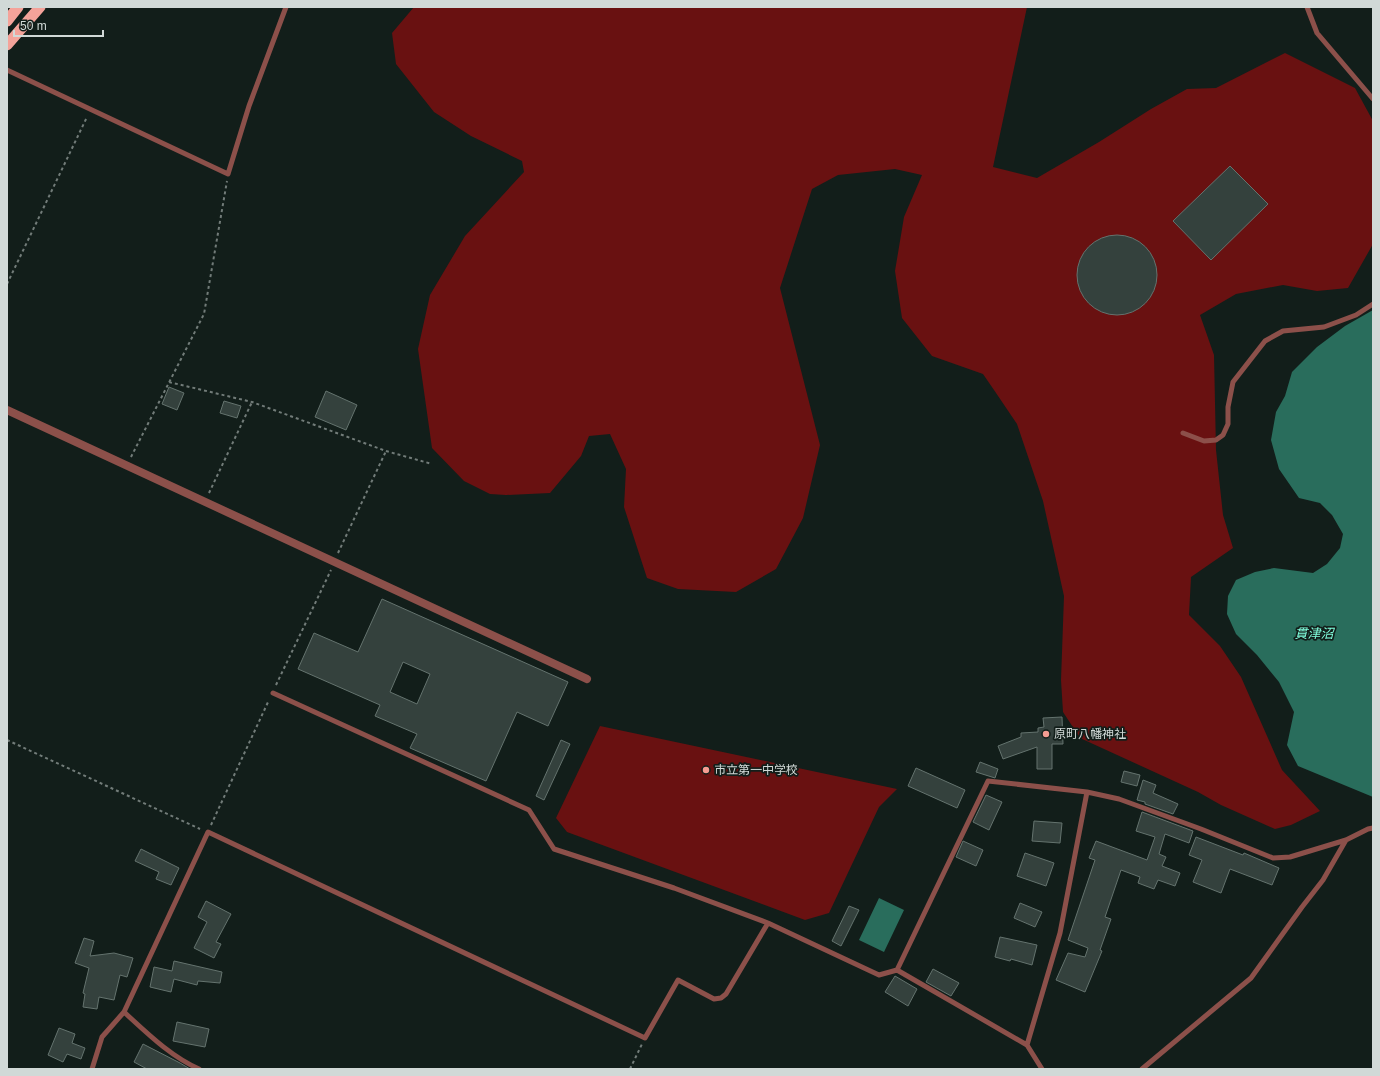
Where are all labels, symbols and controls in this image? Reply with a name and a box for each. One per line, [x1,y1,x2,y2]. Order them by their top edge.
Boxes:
scale bar [14,12,103,38]
text: 50 m [20,19,47,33]
water label: 貫津沼 [1294,626,1335,641]
place label: 原町八幡神社 [1054,727,1126,741]
marker: 原町八幡神社 [1041,729,1051,739]
place label: 市立第一中学校 [714,763,798,777]
marker: 市立第一中学校 [701,765,711,775]

